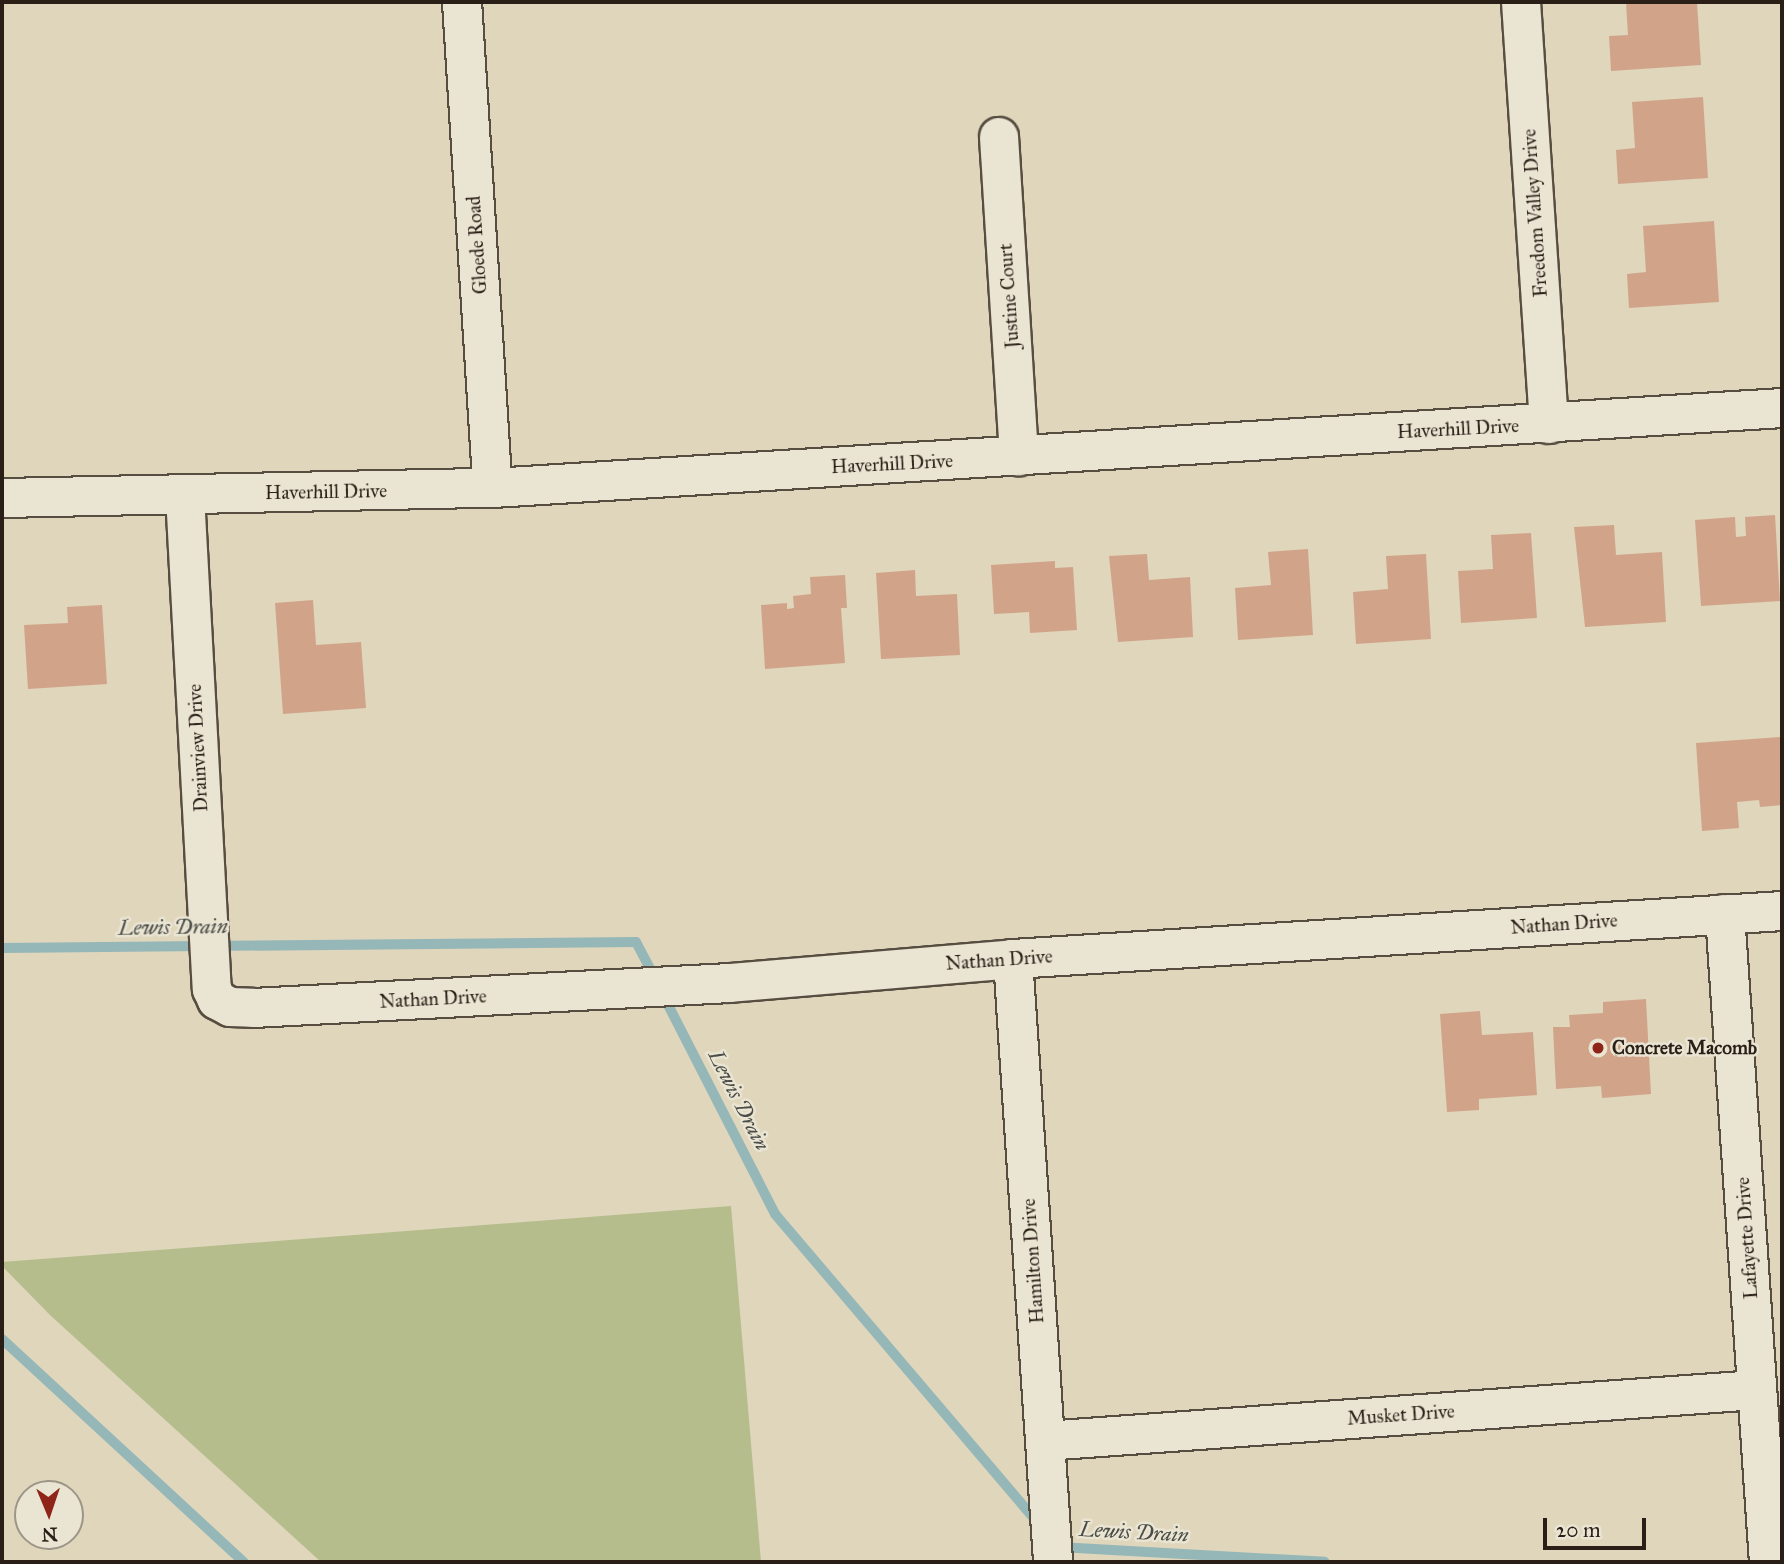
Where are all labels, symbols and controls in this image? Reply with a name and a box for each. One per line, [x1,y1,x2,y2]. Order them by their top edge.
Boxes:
street label: Freedom Valley Drive [1518,128,1552,298]
street label: Gloede Road [462,195,492,295]
street label: Justine Court [994,243,1024,349]
street label: Haverhill Drive [1396,414,1520,444]
street label: Haverhill Drive [830,449,954,479]
street label: Haverhill Drive [265,480,387,504]
street label: Drainview Drive [183,683,213,813]
street label: Nathan Drive [1510,909,1618,939]
water label: Lewis Drain [118,913,228,941]
street label: Nathan Drive [945,945,1053,975]
street label: Nathan Drive [379,985,487,1013]
place label: Concrete Macomb [1612,1037,1757,1059]
marker: Concrete Macomb [1590,1040,1606,1056]
water label: Lewis Drain [703,1046,775,1154]
street label: Lafayette Drive [1731,1176,1763,1300]
street label: Hamilton Drive [1017,1198,1049,1324]
street label: Musket Drive [1346,1400,1456,1430]
north arrow [14,1480,84,1550]
scale bar [1546,1504,1649,1548]
water label: Lewis Drain [1079,1517,1189,1547]
text: 20 m [1556,1517,1601,1543]
text: N [41,1523,58,1546]

